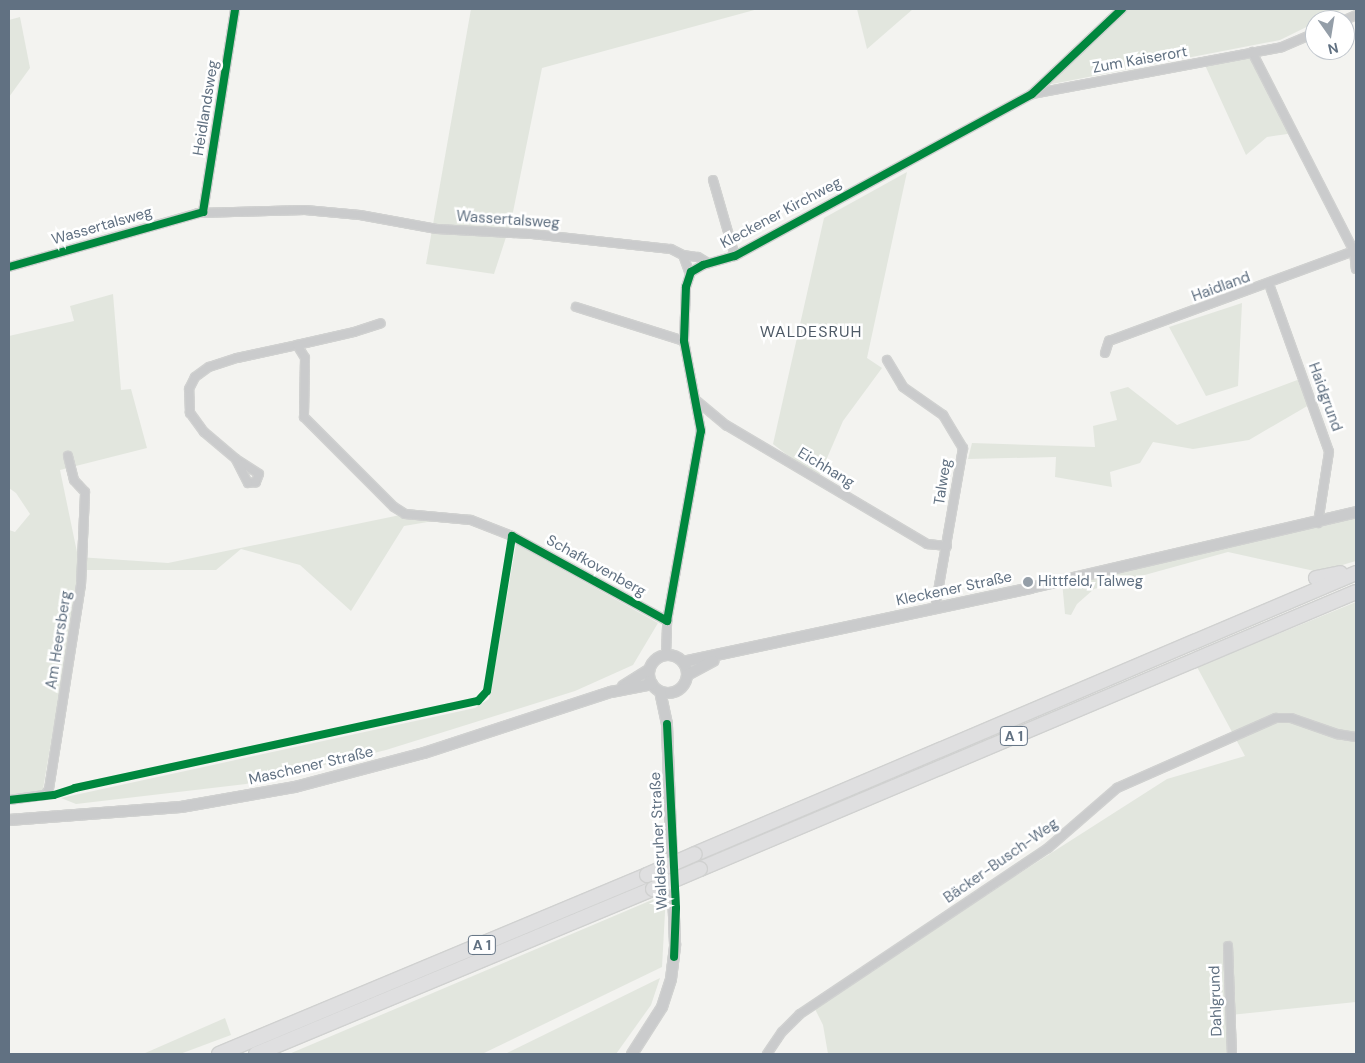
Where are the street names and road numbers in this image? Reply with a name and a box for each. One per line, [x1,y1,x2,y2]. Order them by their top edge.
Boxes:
street label: Zum Kaiserort [1091,43,1189,77]
street label: Heidlandsweg [190,59,222,157]
street label: Kleckener Kirchweg [718,174,844,252]
street label: Wassertalsweg [50,203,154,249]
street label: Wassertalsweg [456,207,560,233]
street label: Haidland [1189,268,1253,306]
street label: Haidgrund [1304,360,1346,434]
street label: Eichhang [794,444,858,492]
street label: Talweg [930,457,956,507]
street label: Schafkovenberg [543,531,649,601]
street label: Kleckener Straße [894,568,1014,610]
street label: Am Heersberg [42,590,76,690]
road number: A 1 [999,724,1029,748]
street label: Maschener Straße [247,743,375,789]
street label: Waldesruher Straße [646,772,672,910]
street label: Bäcker-Busch-Weg [940,815,1062,907]
road number: A 1 [467,934,497,956]
street label: Dahlgrund [1206,965,1226,1037]

